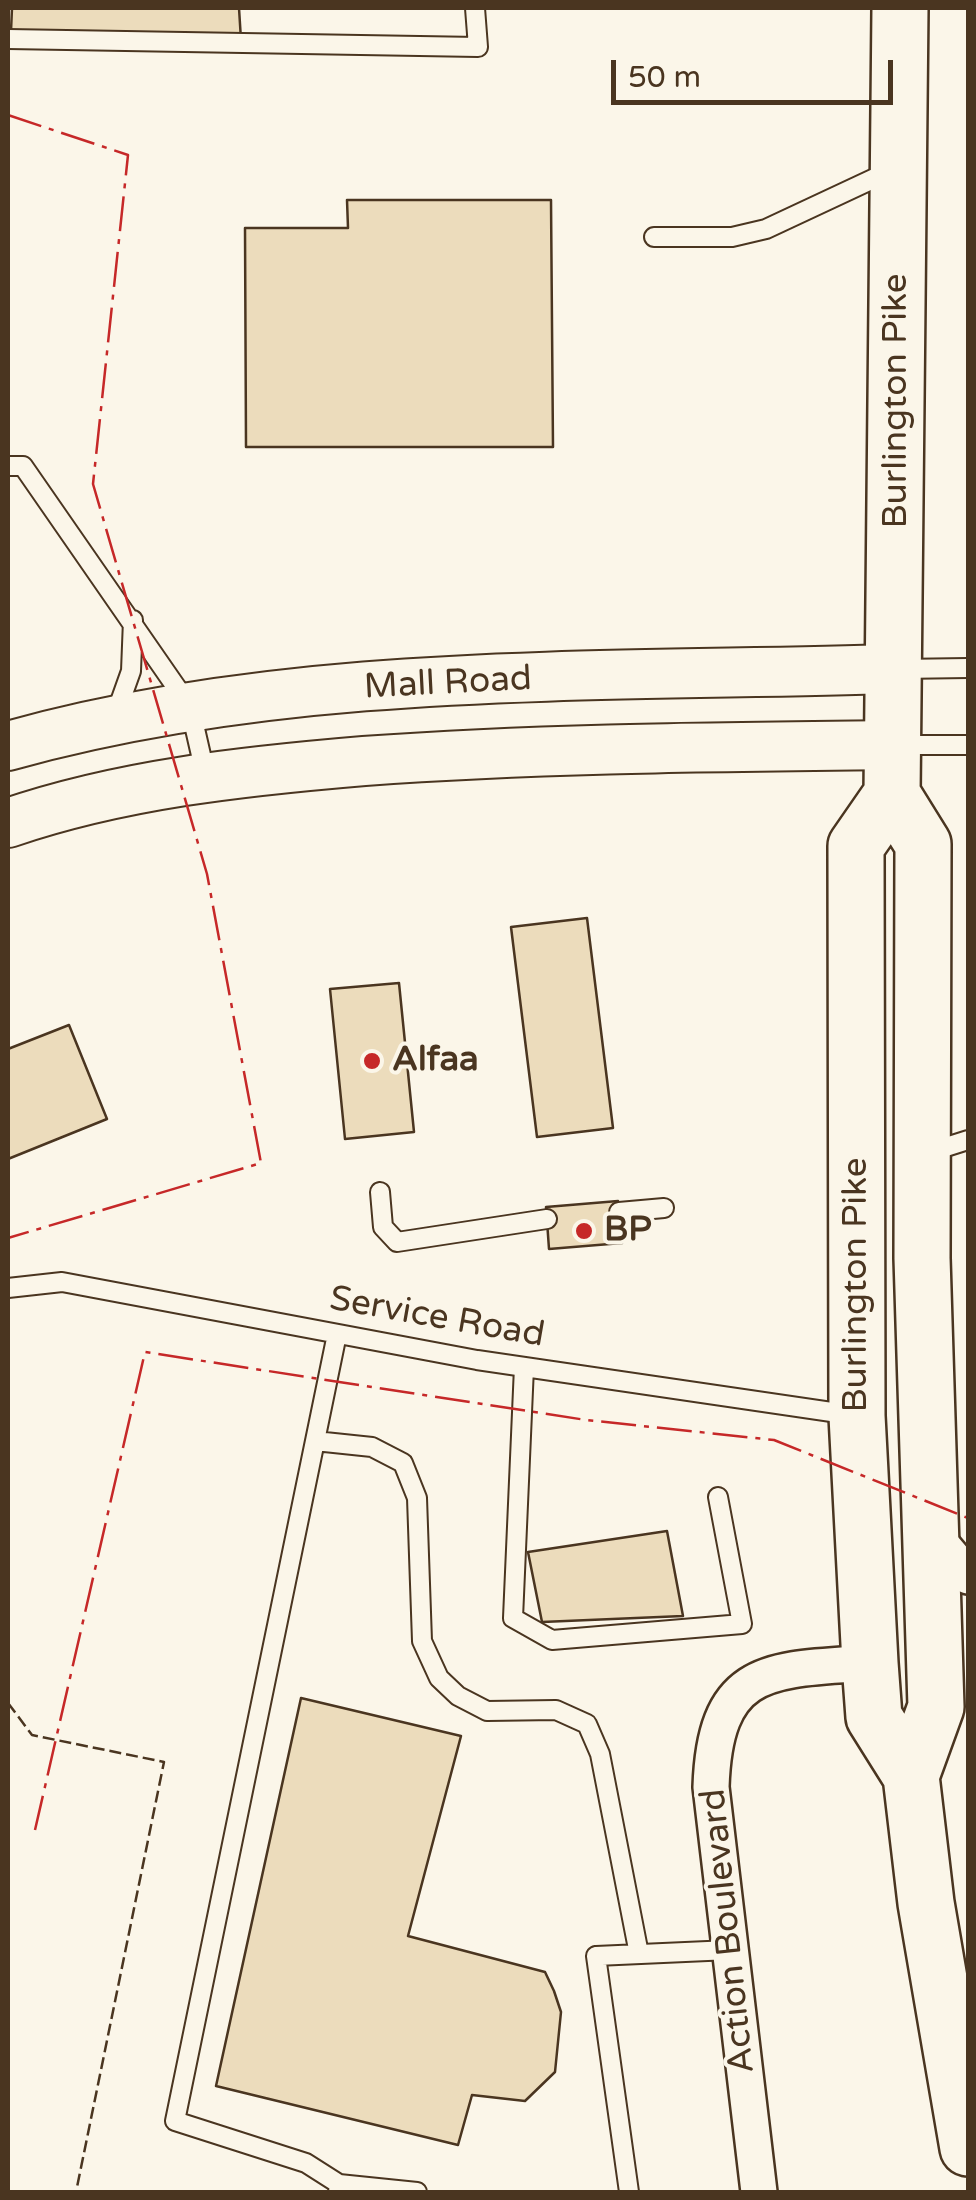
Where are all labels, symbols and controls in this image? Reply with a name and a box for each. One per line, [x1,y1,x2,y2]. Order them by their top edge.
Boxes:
scale bar [616,40,898,102]
text: 50 m [628,59,701,96]
street label: Burlington Pike [876,274,918,528]
street label: Mall Road [363,659,533,709]
place label: Alfaa [392,1040,479,1082]
marker: Alfaa [361,1050,383,1072]
street label: Burlington Pike [836,1158,878,1412]
place label: BP [604,1210,652,1252]
marker: BP [573,1220,595,1242]
street label: Service Road [326,1278,548,1358]
street label: Action Boulevard [693,1787,765,2075]

